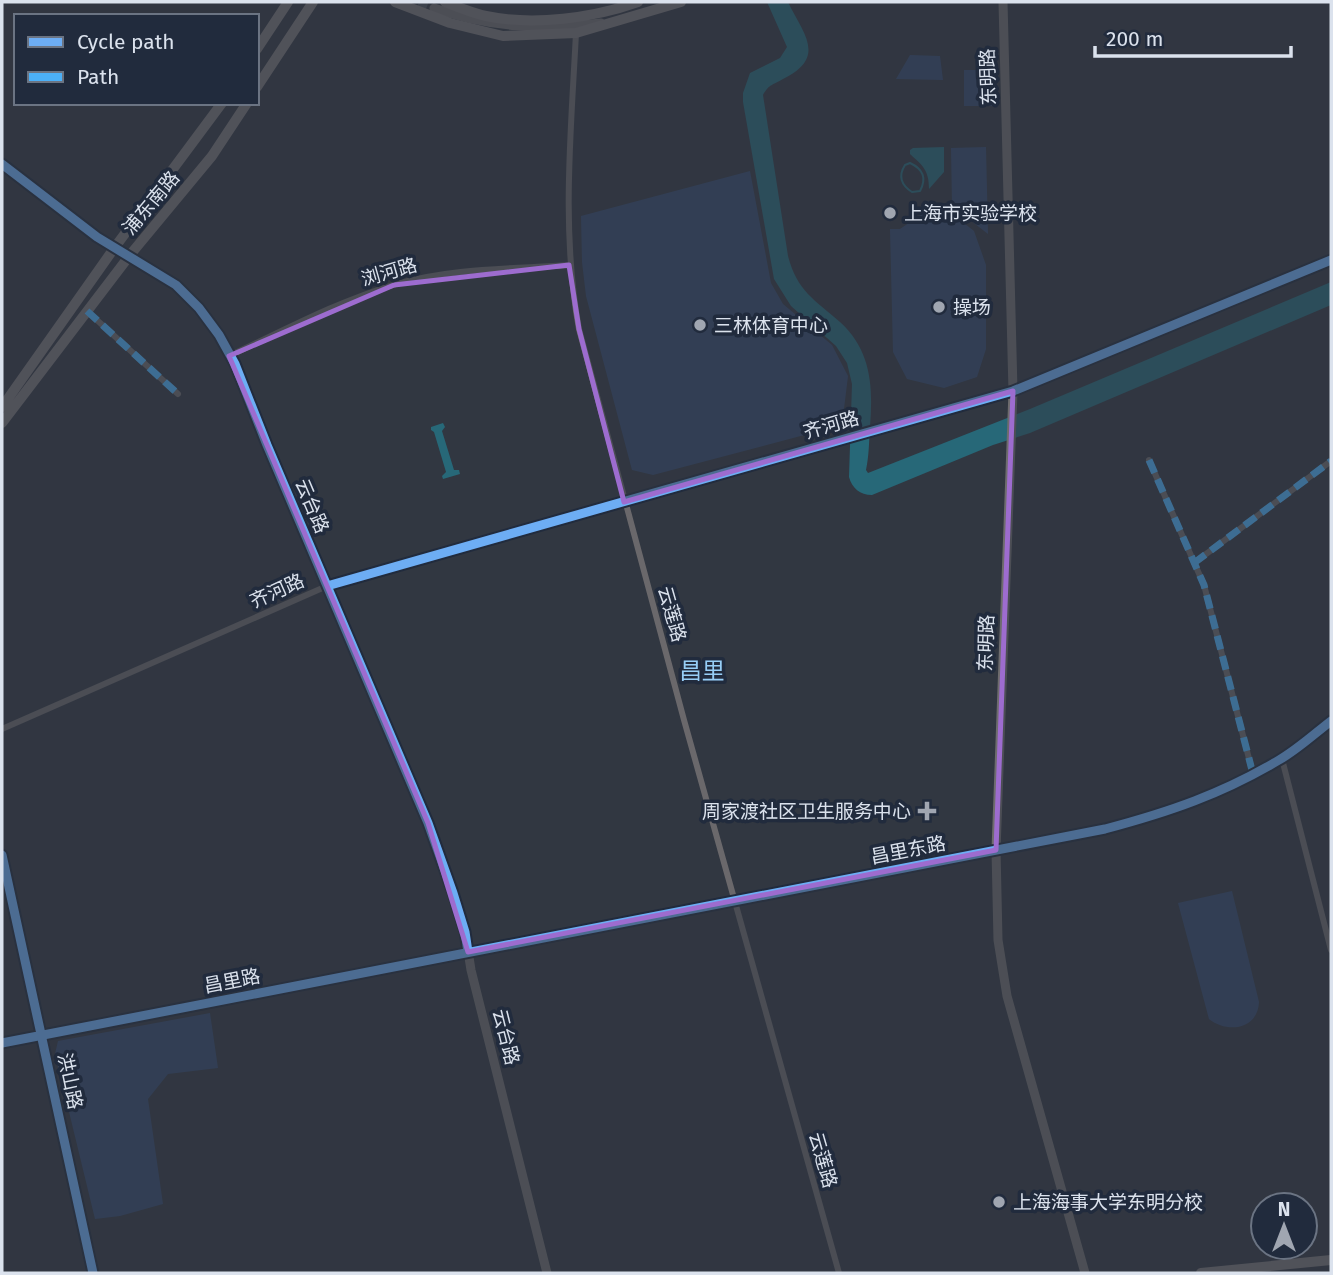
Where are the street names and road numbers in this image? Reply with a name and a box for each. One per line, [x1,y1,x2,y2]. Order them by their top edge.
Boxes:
street label: 东明路 [976,48,1000,106]
street label: 浦东南路 [118,166,184,240]
street label: 浏河路 [358,253,420,291]
street label: 齐河路 [800,406,862,444]
street label: 云台路 [290,475,334,537]
street label: 齐河路 [246,569,308,613]
street label: 云莲路 [653,583,691,645]
street label: 东明路 [974,614,998,672]
street label: 昌里东路 [868,831,948,869]
street label: 昌里路 [202,964,262,998]
street label: 云台路 [488,1007,524,1067]
street label: 洪山路 [53,1051,87,1111]
street label: 云莲路 [804,1129,842,1191]

